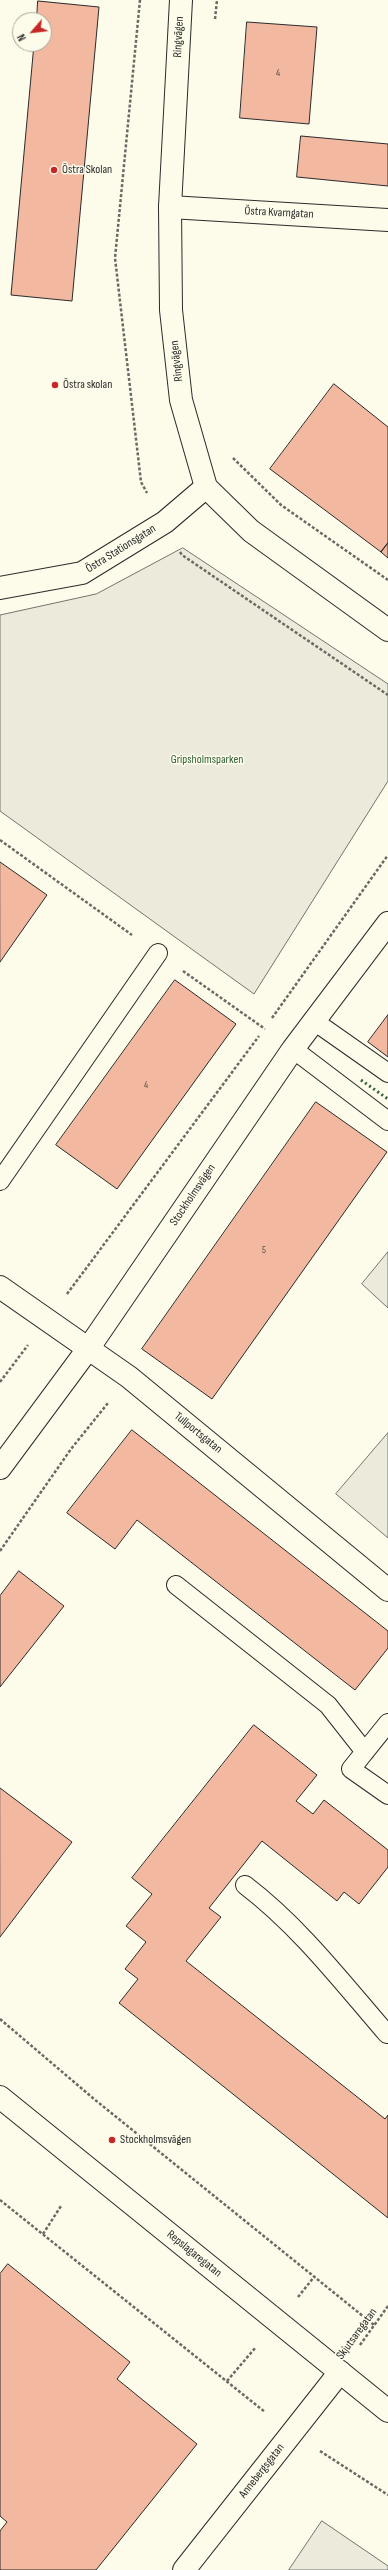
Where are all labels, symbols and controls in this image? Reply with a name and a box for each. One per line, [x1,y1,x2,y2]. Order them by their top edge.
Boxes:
north arrow [12,12,52,52]
street label: Ringvägen [171,16,187,58]
text: N [15,32,29,43]
house number: 4 [276,67,280,79]
place label: Östra Skolan [62,163,112,177]
marker: Östra Skolan [49,165,59,175]
street label: Östra Kvarngatan [244,204,314,222]
street label: Ringvägen [168,340,186,382]
place label: Östra skolan [63,378,112,392]
marker: Östra skolan [50,380,60,390]
street label: Östra Stationsgatan [83,522,159,576]
park label: Gripsholmsparken [171,753,243,767]
house number: 4 [144,1079,148,1091]
street label: Stockholmsvägen [167,1161,219,1229]
house number: 5 [262,1244,266,1256]
street label: Tullportsgatan [171,1409,225,1457]
place label: Stockholmsvägen [120,2133,191,2147]
marker: Stockholmsvägen [107,2135,117,2145]
street label: Repslagaregatan [164,2228,224,2280]
street label: Skjutsaregatan [334,2305,380,2363]
street label: Annebergsgatan [236,2441,288,2501]

